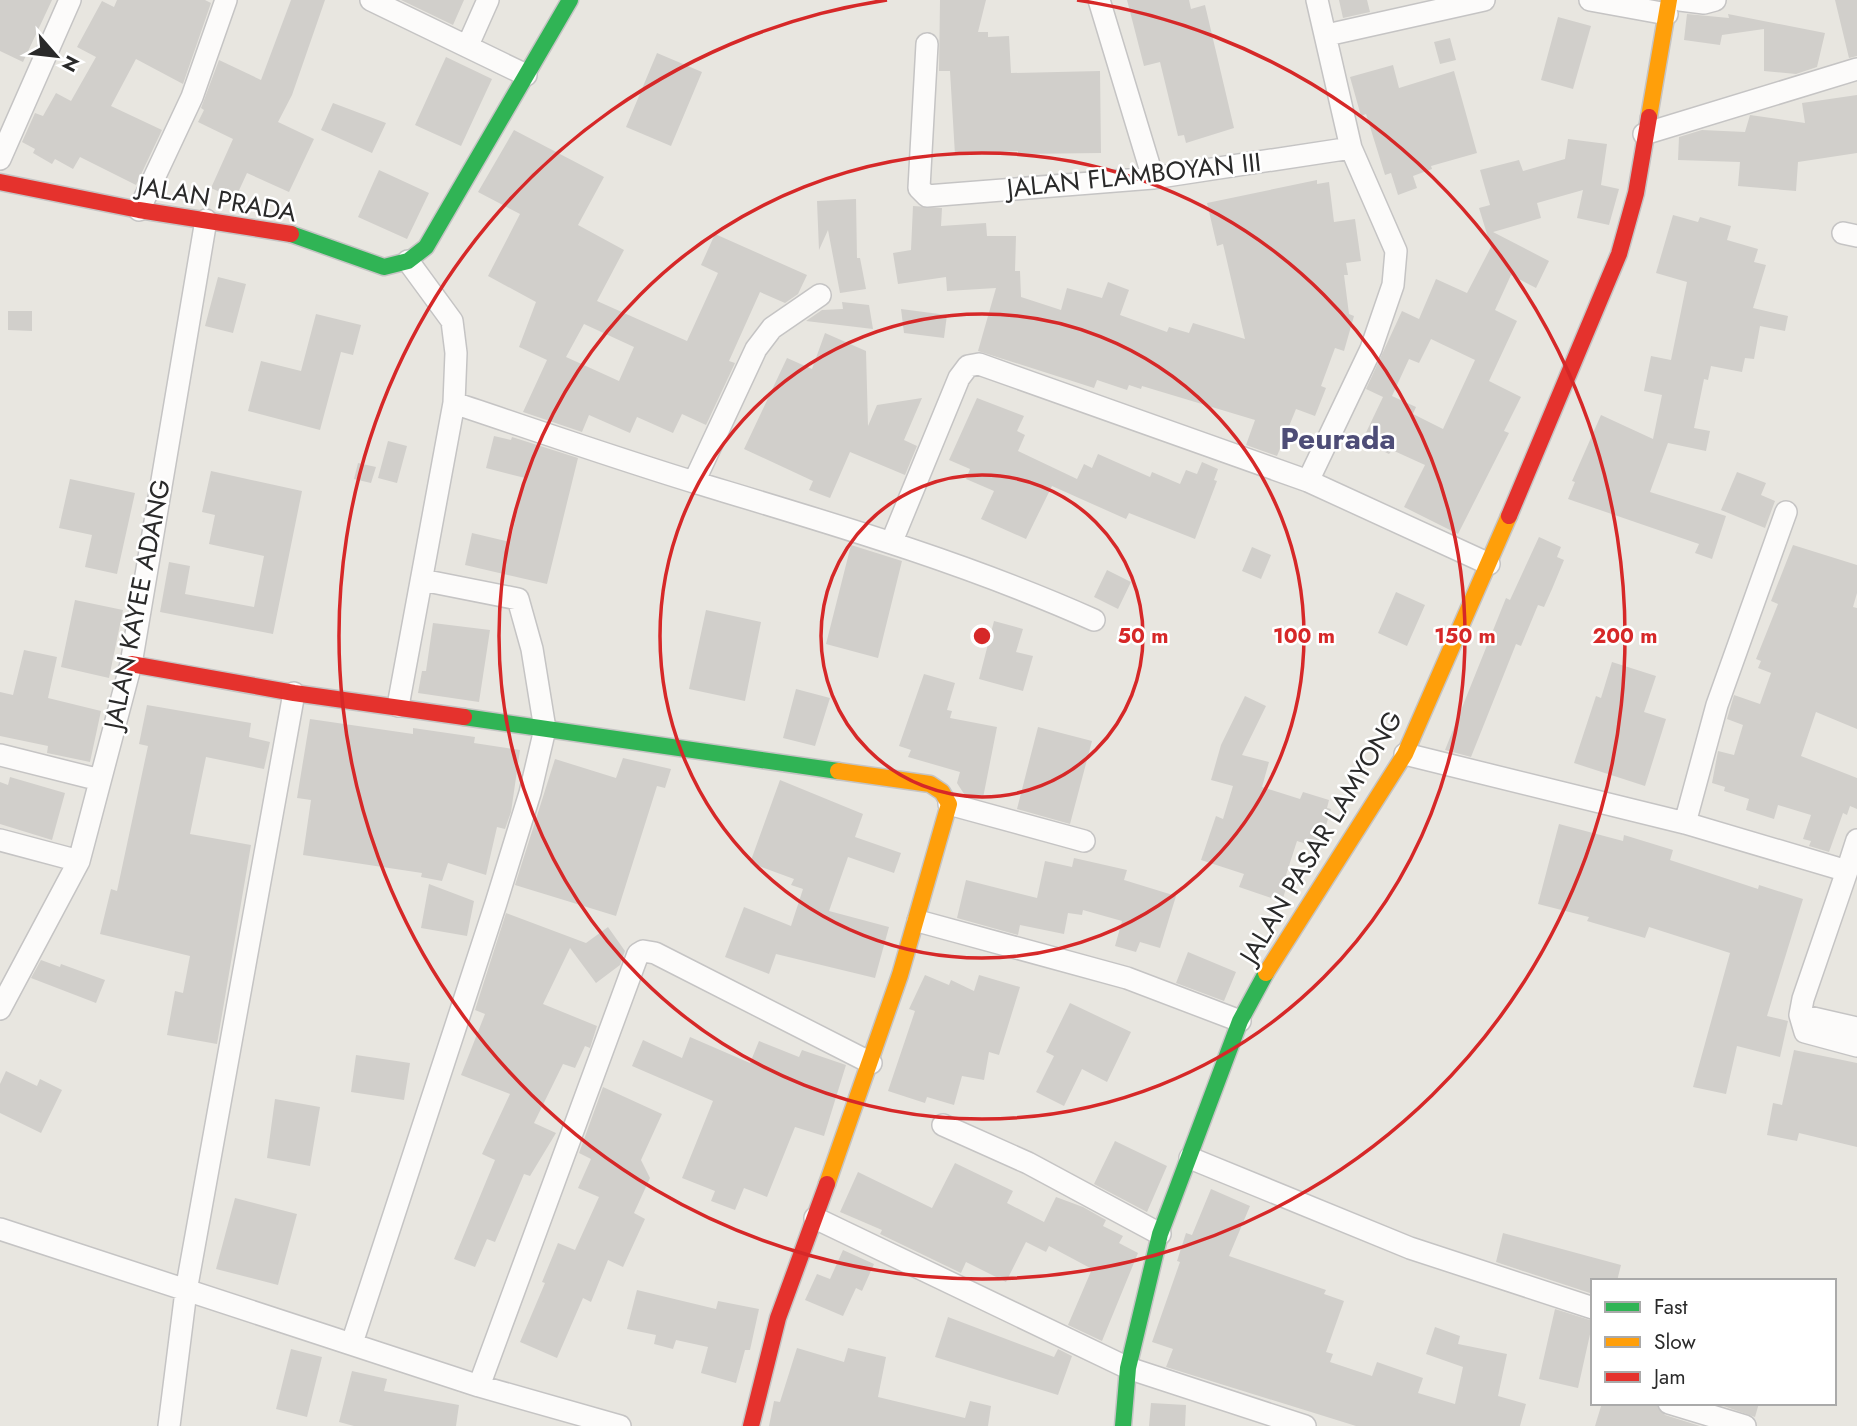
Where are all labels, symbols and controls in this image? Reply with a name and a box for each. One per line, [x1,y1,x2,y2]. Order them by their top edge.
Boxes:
north arrow [21,21,91,91]
text: N [55,51,86,77]
street label: JALAN FLAMBOYAN III [1002,143,1263,208]
street label: JALAN PRADA [131,166,300,232]
district label: Peurada [1280,417,1396,460]
street label: JALAN KAYEE ADANG [94,476,180,735]
text: 50 m [1118,621,1168,651]
text: 100 m [1273,621,1335,651]
text: 150 m [1434,621,1496,651]
text: 200 m [1592,621,1658,651]
centre of rings [970,624,994,648]
street label: JALAN PASAR LAMYONG [1229,703,1412,973]
legend [1591,1279,1836,1405]
text: Fast [1654,1292,1687,1322]
text: Slow [1654,1327,1696,1357]
text: Jam [1651,1362,1686,1392]

